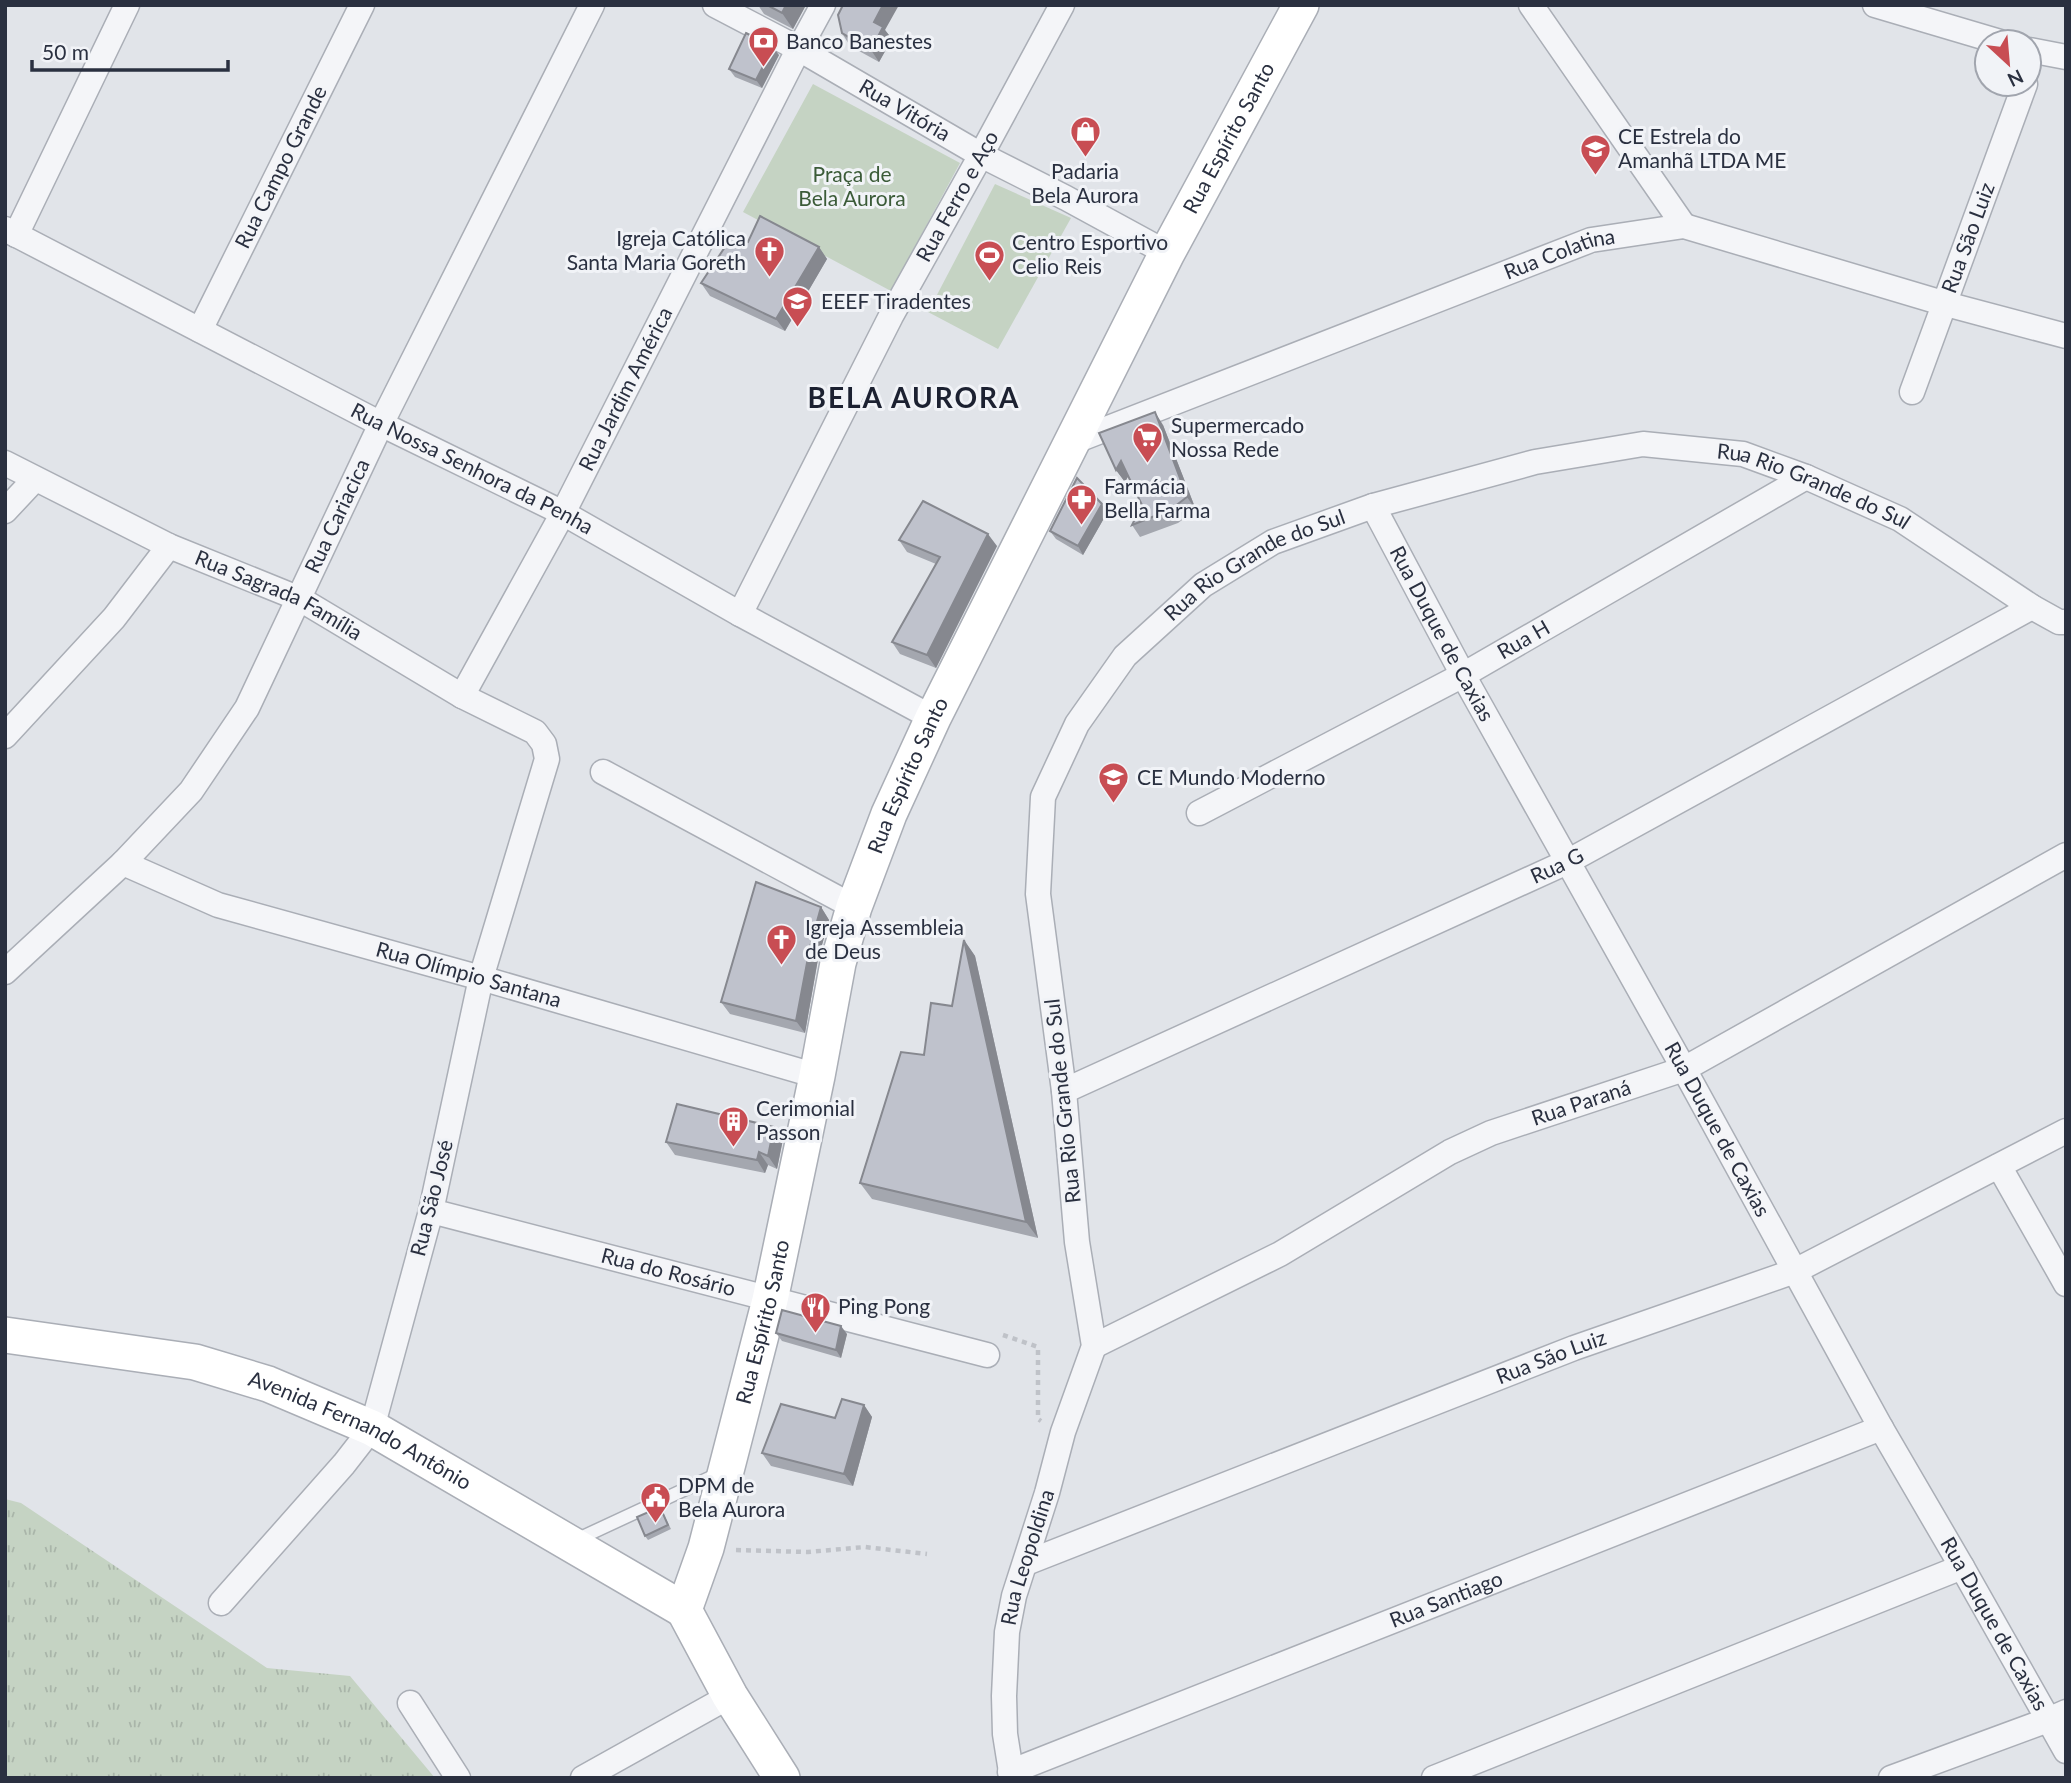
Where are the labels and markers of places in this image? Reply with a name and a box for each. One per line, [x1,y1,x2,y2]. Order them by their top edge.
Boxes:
bank icon: Banco Banestes [746,25,780,69]
place label: Banco Banestes [786,28,932,53]
shop icon: Padaria Bela Aurora [1068,115,1102,159]
place label: CE Estrela do Amanhã LTDA ME [1618,123,1786,172]
school or university icon: CE Estrela do Amanhã LTDA ME [1578,132,1612,176]
place label: Padaria Bela Aurora [1031,158,1139,207]
place label: Igreja Católica Santa Maria Goreth [567,225,746,274]
place label: Centro Esportivo Celio Reis [1012,229,1168,278]
church icon: Igreja Católica Santa Maria Goreth [752,234,786,278]
sports icon: Centro Esportivo Celio Reis [972,238,1006,282]
school or university icon: EEEF Tiradentes [781,285,815,329]
place label: EEEF Tiradentes [821,288,971,313]
place label: Supermercado Nossa Rede [1171,412,1304,461]
supermarket icon: Supermercado Nossa Rede [1131,421,1165,465]
place label: Farmácia Bella Farma [1104,473,1210,522]
pharmacy icon: Farmácia Bella Farma [1064,482,1098,526]
school or university icon: CE Mundo Moderno [1097,761,1131,805]
place label: CE Mundo Moderno [1137,764,1326,789]
place label: Igreja Assembleia de Deus [805,914,964,963]
church icon: Igreja Assembleia de Deus [765,923,799,967]
place label: Cerimonial Passon [756,1095,855,1144]
building icon: Cerimonial Passon [716,1104,750,1148]
restaurant icon: Ping Pong [798,1290,832,1334]
place label: Ping Pong [838,1293,930,1318]
place label: DPM de Bela Aurora [678,1472,785,1521]
public building icon: DPM de Bela Aurora [638,1481,672,1525]

